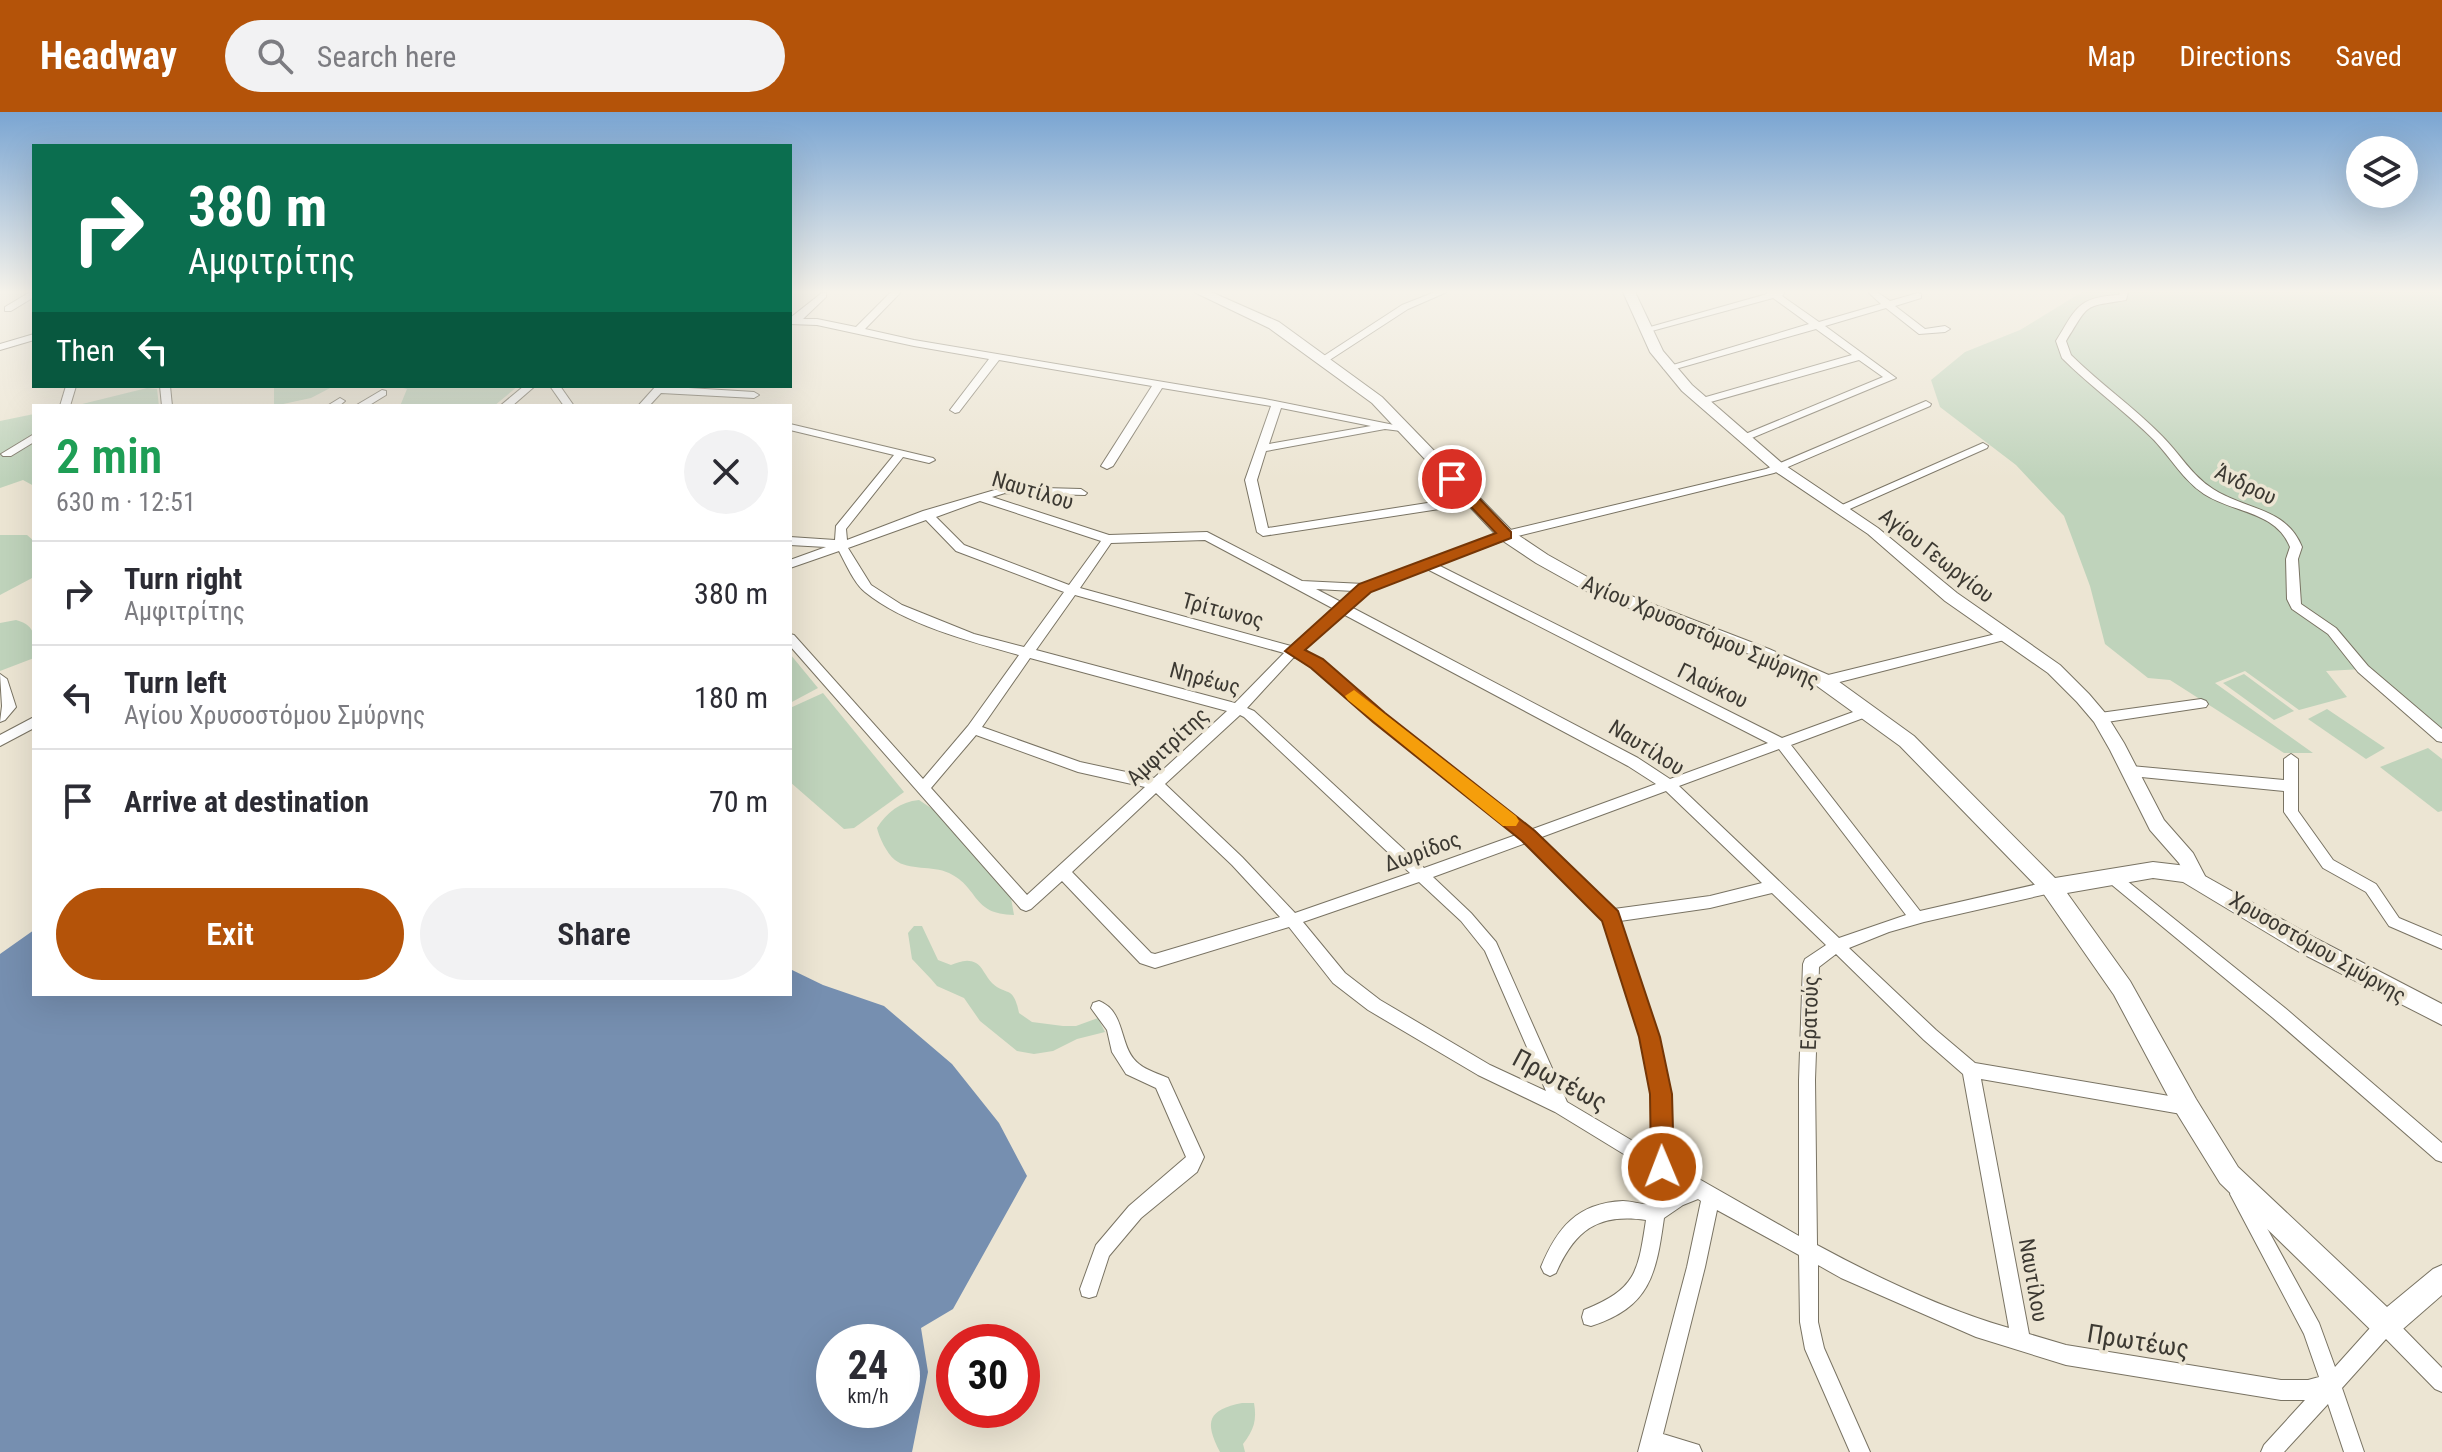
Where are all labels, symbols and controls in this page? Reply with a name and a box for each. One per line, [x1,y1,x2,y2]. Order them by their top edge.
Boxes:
search box [225,20,785,92]
text: Headway [40,34,177,78]
icon: search [253,34,297,78]
text: Search here [317,39,456,74]
text: Map [2087,40,2136,73]
text: Directions [2180,40,2291,73]
text: Saved [2335,40,2402,73]
map controls [2346,136,2418,208]
button: layers [2346,136,2418,208]
text: 380 m [188,174,327,240]
icon: right [56,176,160,280]
text: Αμφιτρίτης [188,241,356,283]
icon: left [131,328,175,372]
text: Then [56,333,115,368]
text: 2 min [56,428,162,485]
button: close [684,430,768,514]
pin [1418,445,1486,513]
icon: arrive [1430,457,1474,501]
street label: Άνδρου [2211,459,2280,510]
street label: Ναυτίλου [989,466,1077,515]
text: 630 m · 12:51 [56,487,196,517]
street label: Αγίου Γεωργίου [1875,503,1999,608]
text: Turn right [124,561,242,596]
street label: Αγίου Χρυσοστόμου Σμύρνης [1579,570,1823,693]
icon: right [56,571,100,615]
text: 380 m [694,576,768,611]
street label: Τρίτωνος [1179,588,1267,633]
text: Αμφιτρίτης [124,596,245,626]
street label: Νηρέως [1167,657,1243,700]
street label: Γλαύκου [1673,658,1752,713]
text: Turn left [124,665,227,700]
icon: left [56,675,100,719]
text: 180 m [694,680,768,715]
text: Αγίου Χρυσοστόμου Σμύρνης [124,700,425,730]
street label: Αμφιτρίτης [1121,702,1213,790]
street label: Ναυτίλου [1604,715,1689,780]
icon: arrive [56,779,100,823]
text: Arrive at destination [124,784,369,819]
text: 70 m [709,784,768,819]
street label: Δωρίδος [1381,826,1464,877]
street label: Χρυσοστόμου Σμύρνης [2225,887,2410,1008]
button: Exit [56,888,404,980]
button: Share [420,888,768,980]
street label: Ερατούς [1796,975,1823,1051]
street label: Πρωτέως [1508,1043,1612,1117]
position arrow [1620,1125,1704,1209]
street label: Ναυτίλου [2014,1236,2053,1324]
street label: Πρωτέως [2085,1318,2191,1364]
speed limit sign: 30 [936,1324,1040,1428]
text: 24 [848,1342,888,1389]
text: km/h [847,1384,889,1408]

